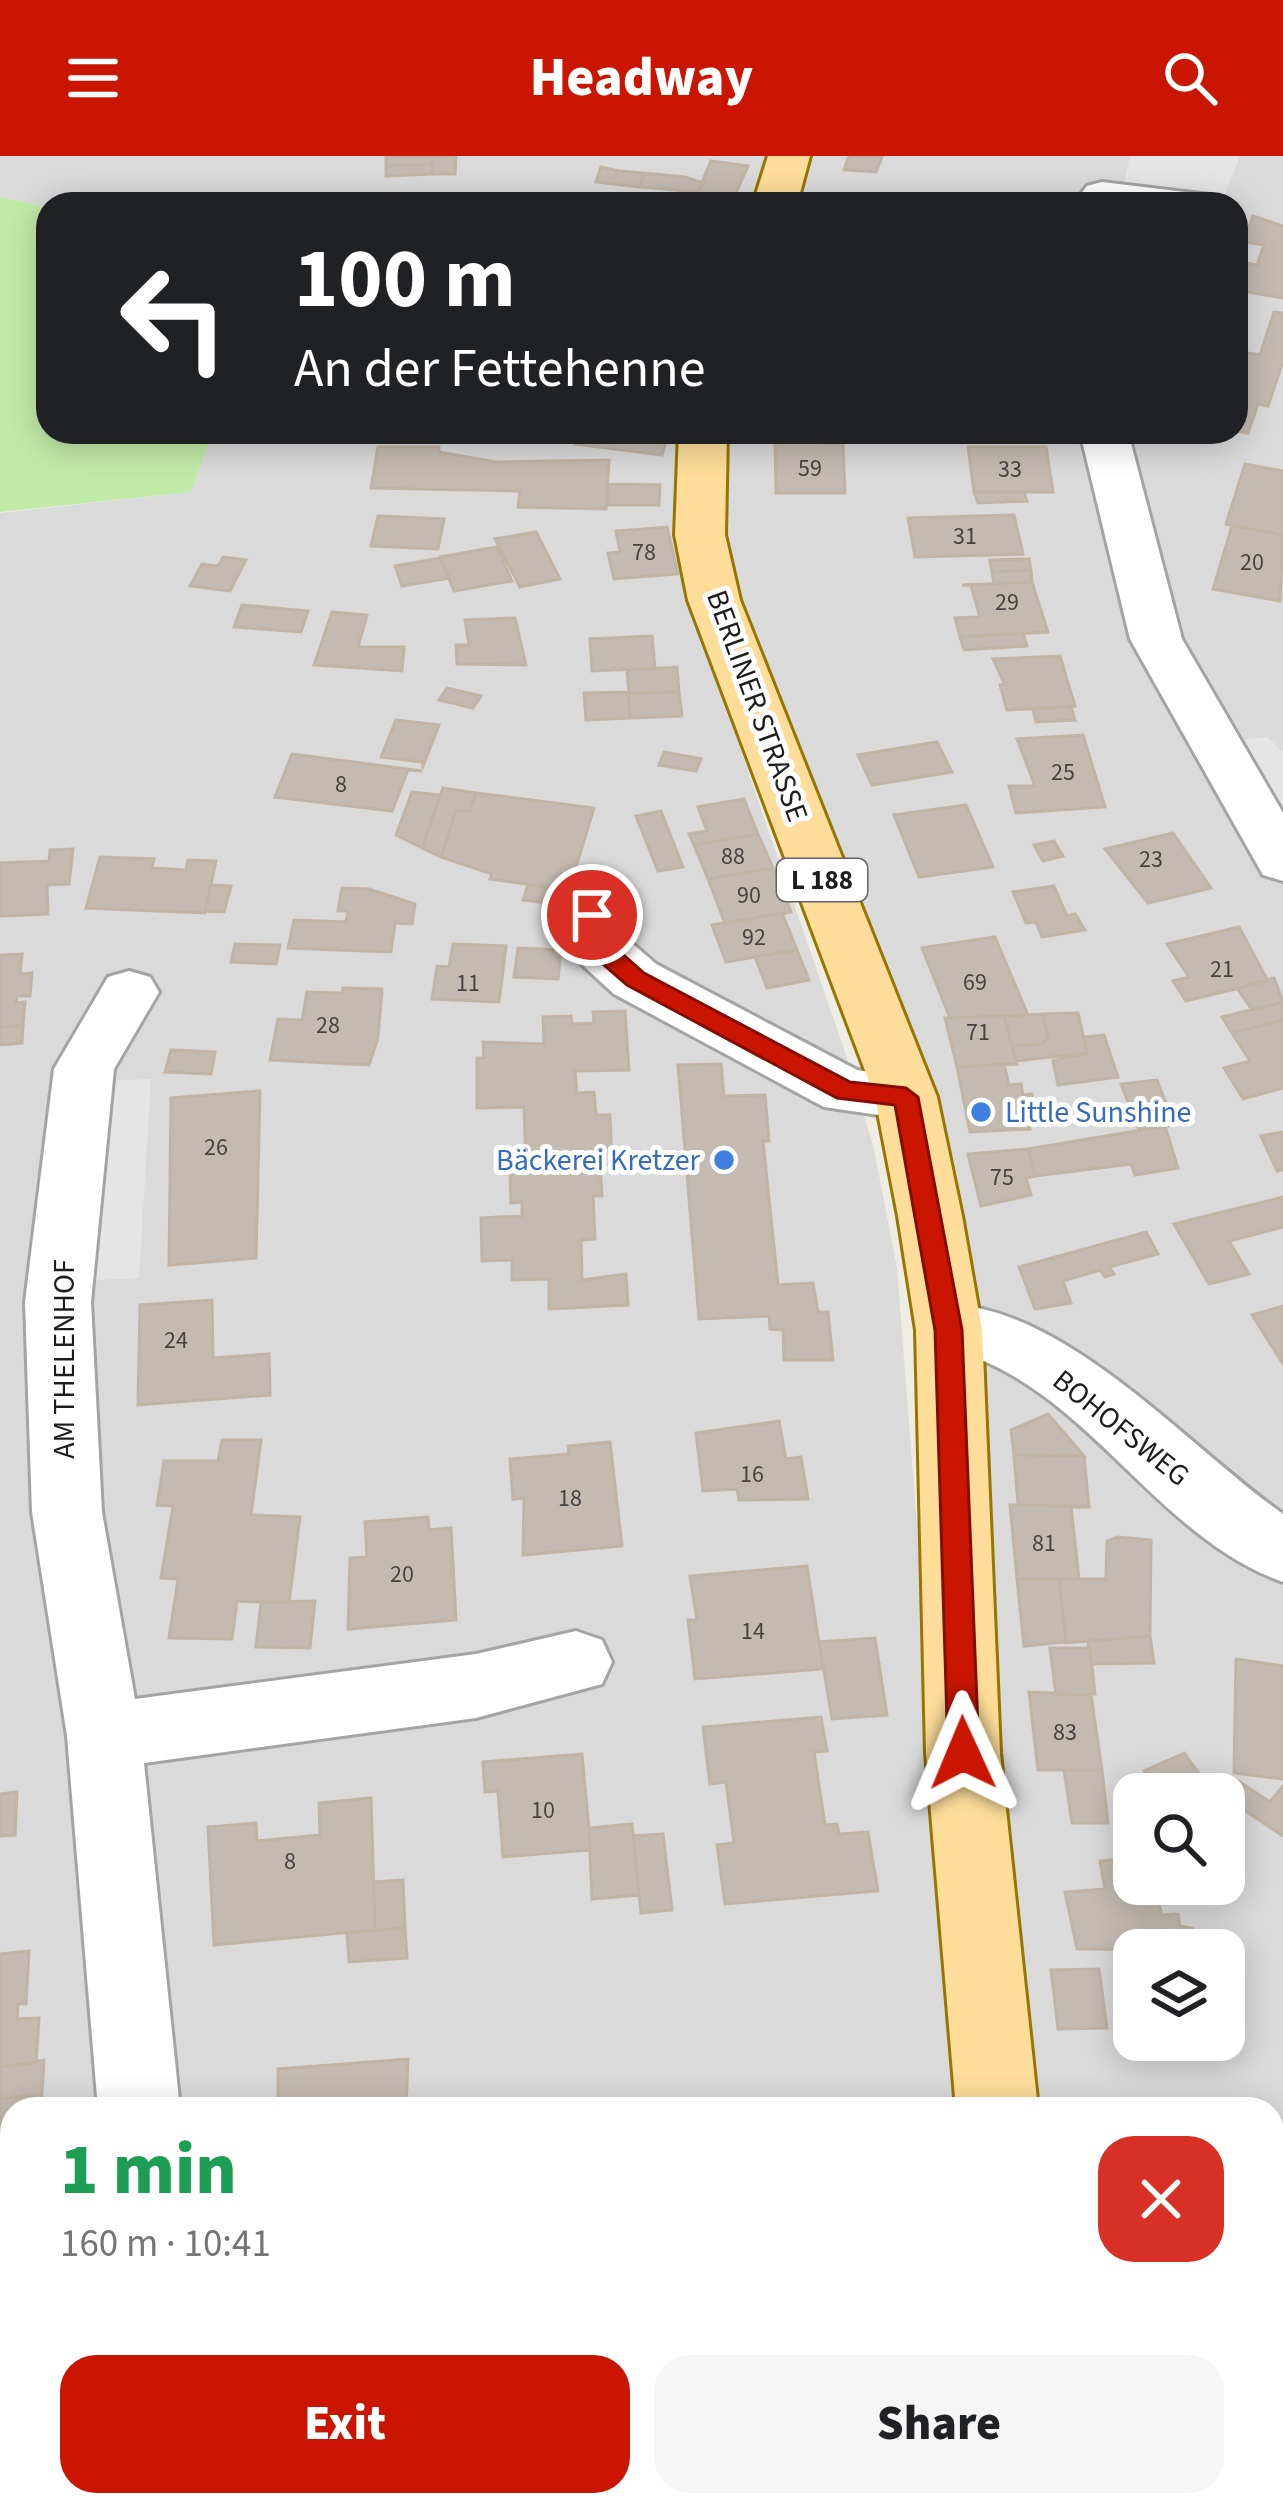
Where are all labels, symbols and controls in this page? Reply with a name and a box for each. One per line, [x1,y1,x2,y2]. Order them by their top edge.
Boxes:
text: Headway [530,40,753,117]
icon: menu [60,45,126,111]
icon: search [1157,45,1223,111]
text: 100 m [294,220,516,340]
icon: left [96,240,252,396]
text: An der Fettehenne [294,331,706,408]
house number: 59 [798,451,822,486]
house number: 33 [998,452,1022,487]
house number: 31 [953,519,977,554]
house number: 78 [632,535,656,570]
house number: 20 [1240,545,1264,580]
street label: BERLINER STRASSE [695,584,819,828]
house number: 29 [995,585,1019,620]
house number: 25 [1051,755,1075,790]
house number: 8 [335,767,347,802]
house number: 88 [721,839,745,874]
house number: 23 [1139,842,1163,877]
road number: L 188 [777,859,867,901]
pin [541,864,643,966]
house number: 90 [737,878,761,913]
icon: arrive [559,882,625,948]
house number: 92 [742,920,766,955]
house number: 21 [1210,952,1234,987]
house number: 69 [963,965,987,1000]
house number: 11 [456,966,480,1001]
house number: 28 [316,1008,340,1043]
house number: 71 [966,1015,990,1050]
place label: Little Sunshine [1005,1091,1191,1134]
marker: Little Sunshine [968,1099,994,1125]
house number: 26 [204,1130,228,1165]
place label: Bäckerei Kretzer [496,1139,701,1182]
marker: Bäckerei Kretzer [711,1147,737,1173]
house number: 75 [990,1160,1014,1195]
street label: AM THELENHOF [43,1259,86,1459]
house number: 24 [164,1323,188,1358]
street label: BOHOFSWEG [1043,1359,1199,1497]
house number: 16 [740,1457,764,1492]
house number: 18 [558,1481,582,1516]
house number: 81 [1032,1526,1056,1561]
house number: 20 [390,1557,414,1592]
house number: 14 [741,1614,765,1649]
position arrow [900,1690,1026,1816]
house number: 83 [1053,1715,1077,1750]
map controls [1113,1773,1245,2061]
button: search [1113,1773,1245,1905]
house number: 10 [531,1793,555,1828]
house number: 8 [284,1844,296,1879]
button: layers [1113,1929,1245,2061]
text: 1 min [60,2119,237,2222]
button: close [1098,2136,1224,2262]
text: 160 m · 10:41 [60,2216,271,2272]
button: Exit [60,2355,630,2493]
button: Share [654,2355,1224,2493]

